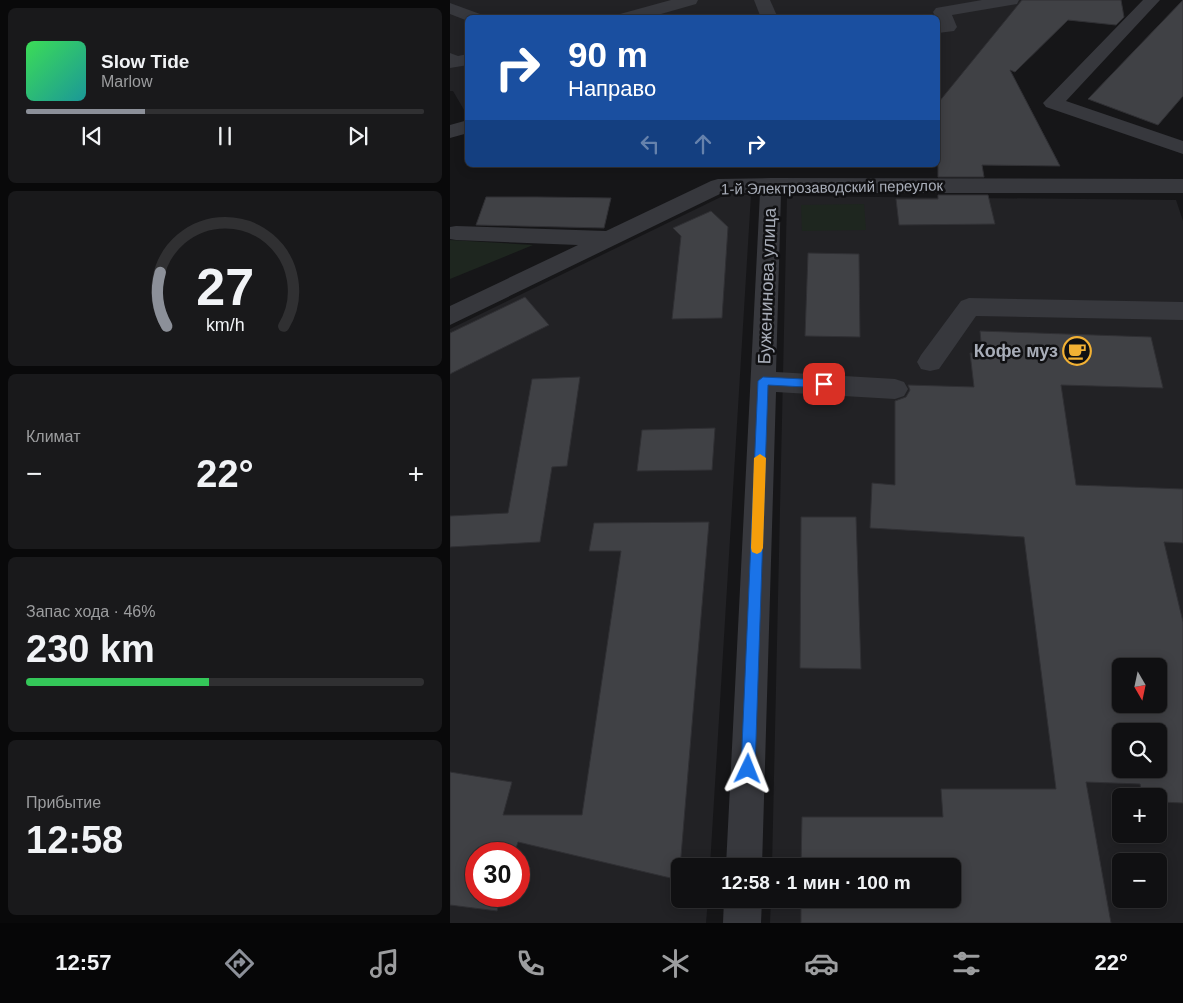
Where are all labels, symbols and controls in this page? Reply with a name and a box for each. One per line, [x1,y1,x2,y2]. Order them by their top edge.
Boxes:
icon: right [485,35,550,100]
text: 90 m [568,35,648,74]
text: Slow Tide [101,51,189,72]
text: Marlow [101,73,153,90]
text: Направо [568,76,656,101]
icon: previous [78,122,106,150]
icon: pause [211,122,239,150]
icon: next [344,122,372,150]
icon: left [636,130,664,158]
icon: ahead [689,130,717,158]
icon: right [742,130,770,158]
street label: 1-й Электрозаводский переулок [721,177,944,197]
street label: Буженинова улица [754,206,780,365]
text: 27 [196,258,254,316]
text: km/h [206,315,244,335]
cafe icon: Кофе муз [1062,336,1092,366]
place label: Кофе муз [974,341,1058,361]
pin [803,363,845,405]
icon: arrive [810,370,838,398]
text: Климат [26,428,80,445]
text: 22° [196,453,254,495]
text: − [26,458,42,489]
text: + [408,458,424,489]
text: Запас хода · 46% [26,603,155,620]
text: 230 km [26,628,155,670]
north arrow [1112,658,1168,712]
map controls [1112,658,1167,908]
button: search [1112,723,1167,778]
position arrow [721,742,773,794]
button: + [1112,788,1167,843]
text: Прибытие [26,794,101,811]
text: 12:58 [26,819,123,861]
speed limit sign: 30 [465,842,530,907]
button: − [1112,853,1167,908]
text: 12:58 · 1 мин · 100 m [721,872,911,893]
icon: directions [222,946,257,981]
icon: music [367,946,402,981]
icon: phone [513,946,548,981]
icon: climate [658,946,693,981]
icon: car [804,946,839,981]
icon: filters [949,946,984,981]
text: 12:57 [55,950,111,975]
text: 22° [1094,950,1128,975]

